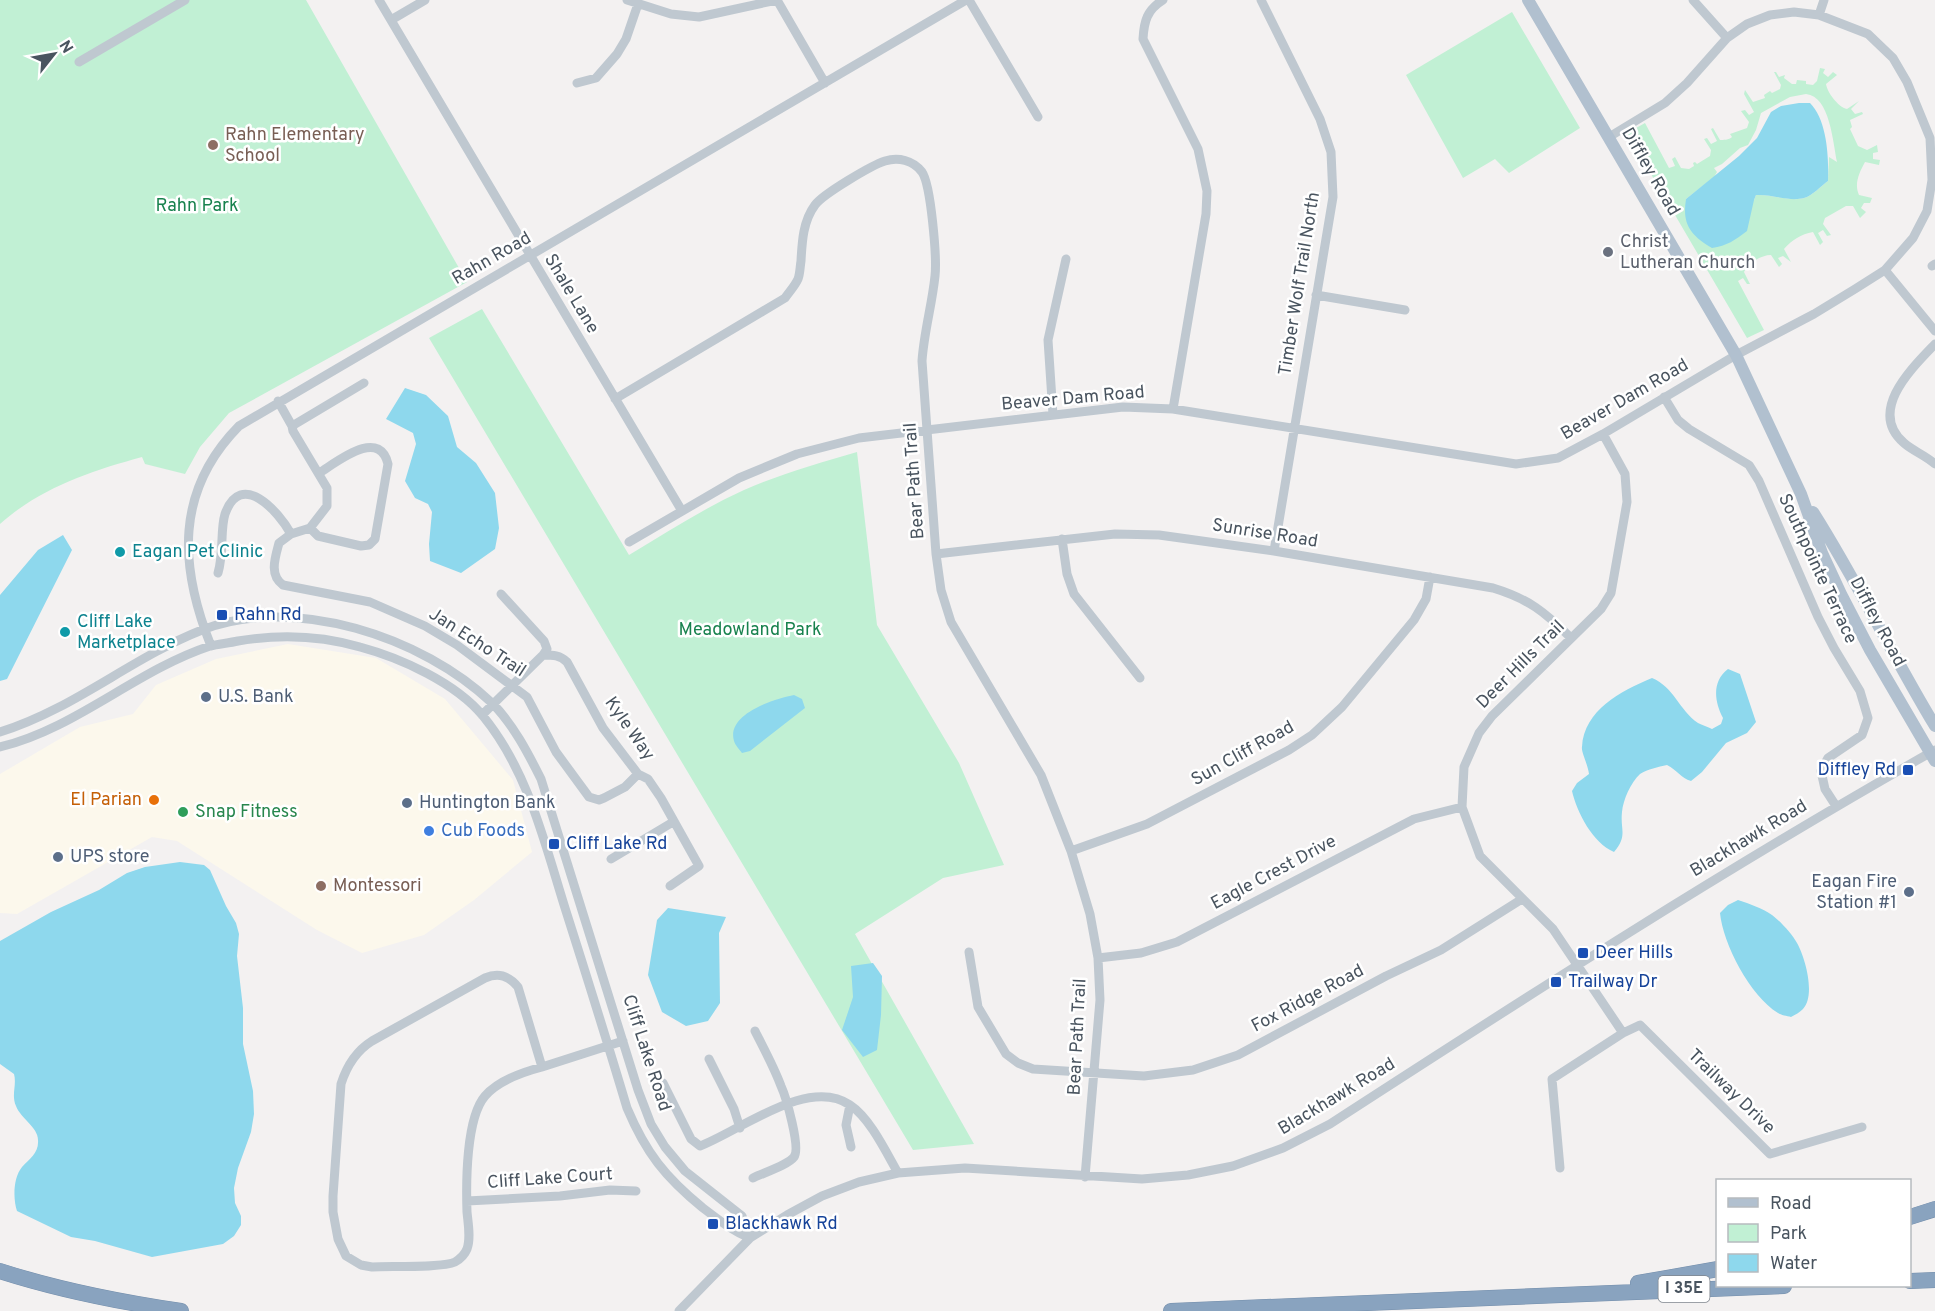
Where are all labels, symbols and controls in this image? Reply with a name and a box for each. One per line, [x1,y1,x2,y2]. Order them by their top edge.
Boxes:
north arrow [24,24,84,84]
text: N [54,37,77,57]
place label: Rahn Elementary School [225,124,365,168]
street label: Diffley Road [1615,124,1685,220]
marker: Rahn Elementary School [206,138,220,152]
street label: Timber Wolf Trail North [1274,191,1326,377]
park label: Rahn Park [155,195,239,218]
street label: Rahn Road [448,227,536,291]
place label: Christ Lutheran Church [1620,231,1755,275]
marker: Christ Lutheran Church [1601,245,1615,259]
street label: Shale Lane [538,250,604,338]
street label: Beaver Dam Road [1557,354,1693,446]
street label: Beaver Dam Road [1000,381,1146,417]
street label: Bear Path Trail [899,422,931,540]
street label: Southpointe Terrace [1772,490,1862,648]
street label: Sunrise Road [1210,514,1320,554]
place label: Eagan Pet Clinic [132,541,263,564]
marker: Eagan Pet Clinic [113,545,127,559]
street label: Diffley Road [1844,573,1910,671]
street label: Jan Echo Trail [424,603,530,683]
place label: Rahn Rd [234,604,302,627]
marker: Rahn Rd [215,608,229,622]
place label: Cliff Lake Marketplace [77,611,176,655]
street label: Deer Hills Trail [1472,616,1570,714]
park label: Meadowland Park [678,619,822,642]
marker: Cliff Lake Marketplace [58,625,72,639]
place label: U.S. Bank [218,686,294,709]
marker: U.S. Bank [199,690,213,704]
street label: Kyle Way [599,693,659,765]
street label: Sun Cliff Road [1187,716,1299,792]
place label: Diffley Rd [1818,759,1896,782]
marker: Diffley Rd [1901,763,1915,777]
place label: El Parian [70,789,142,812]
place label: Huntington Bank [419,792,556,815]
marker: El Parian [147,793,161,807]
street label: Blackhawk Road [1686,795,1812,883]
marker: Huntington Bank [400,796,414,810]
place label: Snap Fitness [195,801,298,824]
marker: Snap Fitness [176,805,190,819]
place label: Cub Foods [441,820,525,843]
marker: Cub Foods [422,824,436,838]
street label: Eagle Crest Drive [1207,830,1341,916]
place label: Cliff Lake Rd [566,833,667,856]
marker: Cliff Lake Rd [547,837,561,851]
place label: UPS store [70,846,149,869]
marker: UPS store [51,850,65,864]
place label: Eagan Fire Station #1 [1811,871,1897,915]
place label: Montessori [333,875,422,898]
marker: Montessori [314,879,328,893]
marker: Eagan Fire Station #1 [1902,885,1916,899]
place label: Deer Hills [1595,942,1673,965]
marker: Deer Hills [1576,946,1590,960]
street label: Fox Ridge Road [1248,960,1368,1038]
place label: Trailway Dr [1568,971,1658,994]
marker: Trailway Dr [1549,975,1563,989]
street label: Bear Path Trail [1063,978,1093,1096]
street label: Cliff Lake Road [616,992,676,1114]
street label: Trailway Drive [1682,1045,1780,1139]
street label: Blackhawk Road [1274,1053,1400,1141]
street label: Cliff Lake Court [486,1163,614,1195]
legend [1716,1179,1911,1287]
text: Road [1770,1193,1812,1216]
place label: Blackhawk Rd [725,1213,838,1236]
marker: Blackhawk Rd [706,1217,720,1231]
text: Park [1770,1223,1807,1246]
text: Water [1770,1253,1817,1276]
road number: I 35E [1658,1276,1710,1302]

